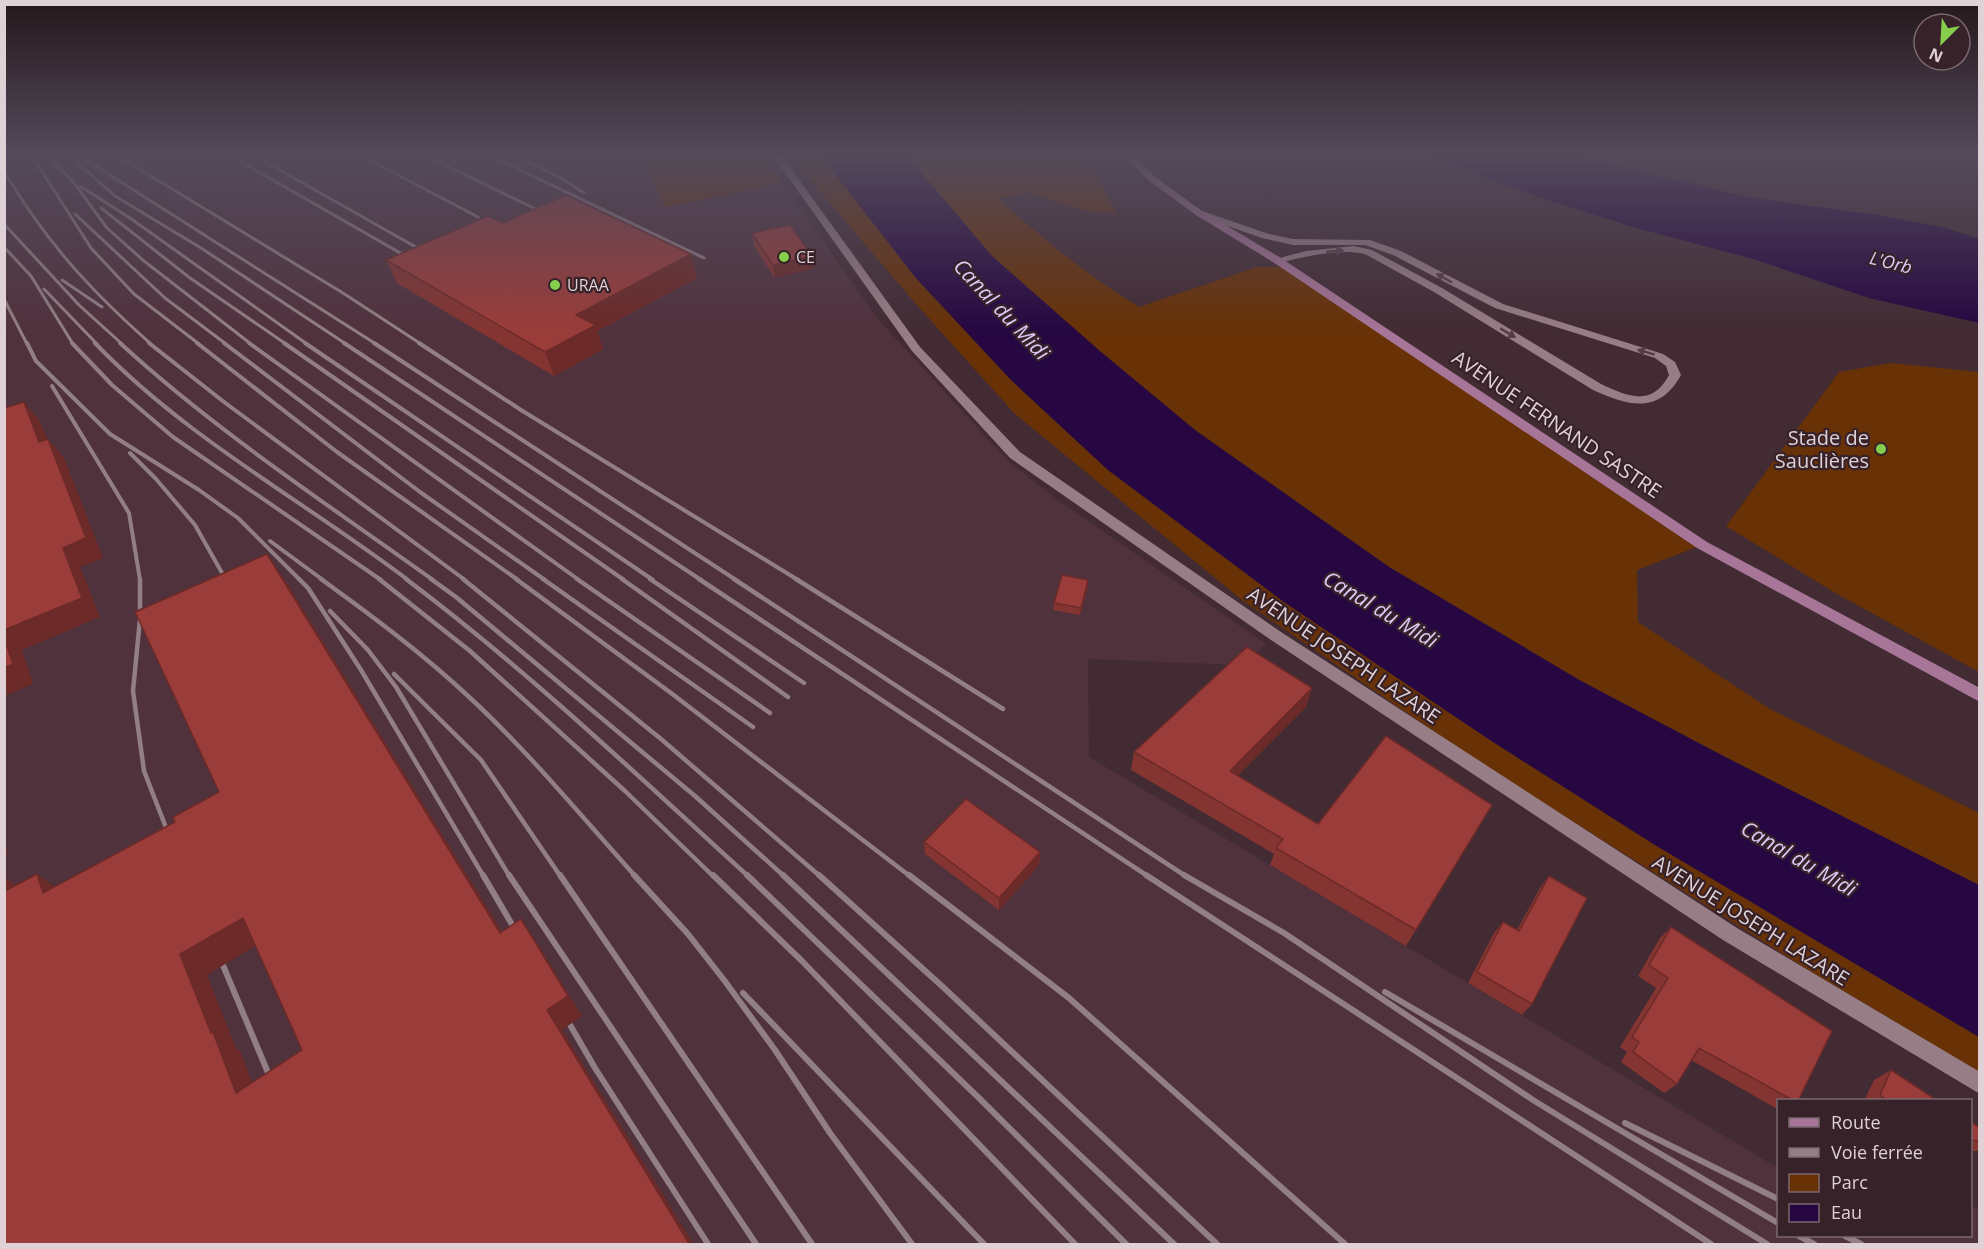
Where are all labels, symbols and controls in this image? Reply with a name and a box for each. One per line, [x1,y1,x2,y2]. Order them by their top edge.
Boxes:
north arrow [1912,12,1972,72]
text: N [1925,43,1946,68]
water label: L'Orb [1867,245,1915,279]
place label: CE [796,246,815,268]
one-way arrow [1325,246,1344,256]
marker: CE [777,250,791,264]
water label: Canal du Midi [948,252,1057,366]
one-way arrow [1435,273,1452,283]
place label: URAA [567,274,610,296]
marker: URAA [548,278,562,292]
one-way arrow [1500,327,1516,338]
street label: AVENUE FERNAND SASTRE [1447,344,1667,504]
one-way arrow [1637,346,1655,356]
place label: Stade de Sauclières [1775,424,1869,474]
marker: Stade de Sauclières [1874,442,1888,456]
water label: Canal du Midi [1319,564,1444,655]
street label: AVENUE JOSEPH LAZARE [1242,580,1446,730]
water label: Canal du Midi [1736,814,1862,903]
street label: AVENUE JOSEPH LAZARE [1647,848,1855,992]
legend [1777,1099,1972,1237]
text: Route [1831,1110,1881,1134]
text: Voie ferrée [1831,1140,1923,1164]
text: Parc [1831,1170,1868,1194]
text: Eau [1831,1200,1862,1224]

